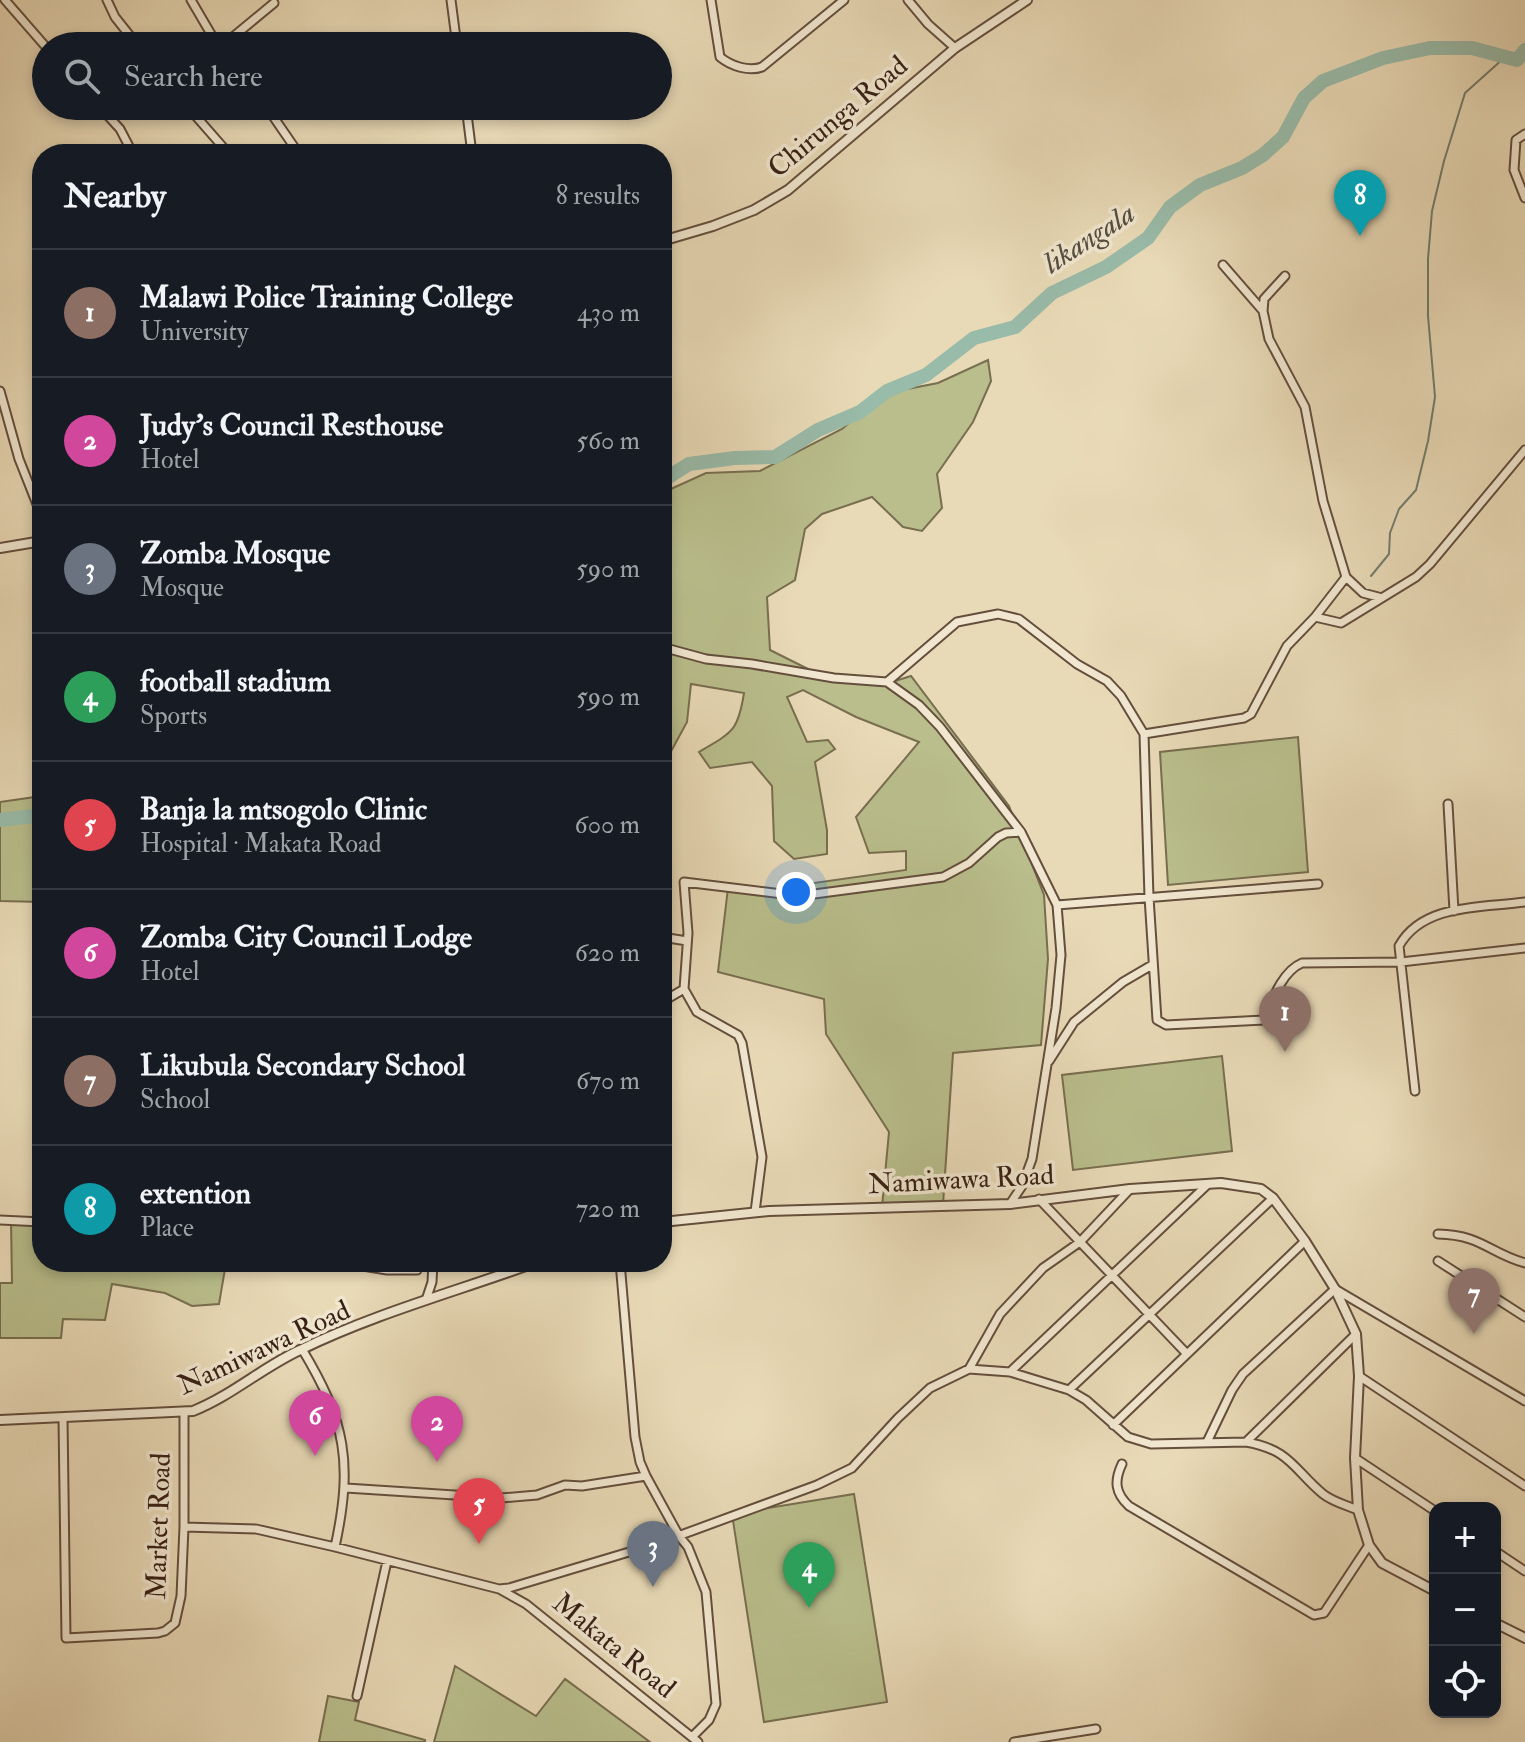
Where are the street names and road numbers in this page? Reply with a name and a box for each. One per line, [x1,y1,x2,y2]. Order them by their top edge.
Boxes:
street label: Chirunga Road [761,48,915,186]
street label: Namiwawa Road [867,1158,1055,1202]
street label: Namiwawa Road [172,1293,356,1403]
street label: Market Road [139,1452,179,1600]
street label: Makata Road [545,1586,683,1706]

